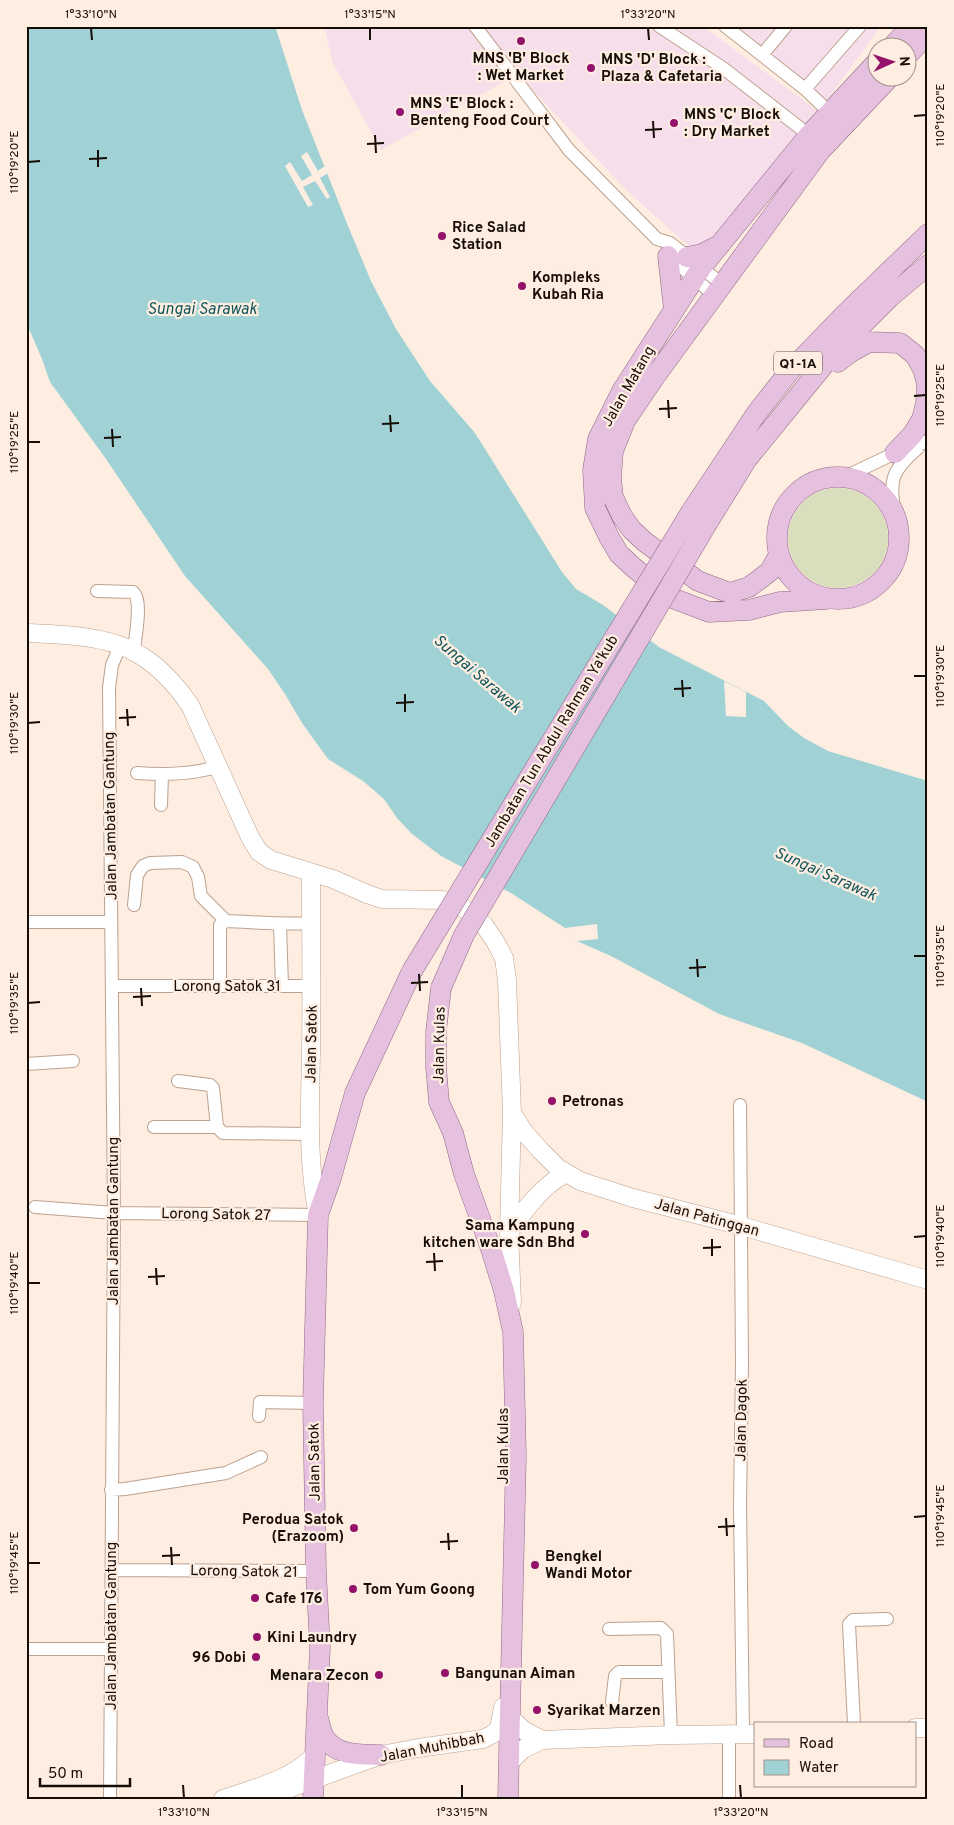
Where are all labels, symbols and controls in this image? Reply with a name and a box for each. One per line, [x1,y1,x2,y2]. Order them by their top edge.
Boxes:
text: 1°33'10"N [65,7,117,23]
text: 1°33'15"N [344,7,396,23]
text: 1°33'20"N [621,7,675,23]
marker: MNS 'B' Block : Wet Market [515,35,527,47]
north arrow [866,38,916,88]
place label: MNS 'B' Block : Wet Market [472,50,570,86]
place label: MNS 'D' Block : Plaza & Cafetaria [601,51,722,87]
text: N [895,56,912,67]
marker: MNS 'D' Block : Plaza & Cafetaria [585,62,597,74]
text: 110°19'20"E [933,84,949,146]
place label: MNS 'E' Block : Benteng Food Court [410,95,549,131]
marker: MNS 'E' Block : Benteng Food Court [394,106,406,118]
place label: MNS 'C' Block : Dry Market [684,106,780,142]
marker: MNS 'C' Block : Dry Market [668,117,680,129]
text: 110°19'20"E [7,131,23,193]
place label: Rice Salad Station [452,219,526,255]
marker: Rice Salad Station [436,230,448,242]
place label: Kompleks Kubah Ria [532,269,604,305]
marker: Kompleks Kubah Ria [516,280,528,292]
water label: Sungai Sarawak [147,300,258,320]
street label: Jalan Matang [599,343,660,430]
road number: Q1-1A [774,352,822,374]
text: 110°19'25"E [933,364,949,426]
text: 110°19'25"E [7,411,23,473]
water label: Sungai Sarawak [429,631,525,719]
street label: Jambatan Tun Abdul Rahman Ya'kub [481,632,623,851]
text: 110°19'30"E [933,645,949,707]
text: 110°19'30"E [7,692,23,754]
street label: Jalan Jambatan Gantung [101,732,122,900]
water label: Sungai Sarawak [771,843,880,907]
text: 110°19'35"E [933,925,949,987]
text: 110°19'35"E [7,972,23,1034]
street label: Lorong Satok 31 [173,978,281,997]
street label: Jalan Satok [302,1005,323,1083]
street label: Jalan Kulas [430,1006,451,1084]
place label: Petronas [562,1093,624,1112]
marker: Petronas [546,1095,558,1107]
street label: Jalan Jambatan Gantung [105,1137,124,1305]
street label: Jalan Patinggan [652,1195,761,1242]
street label: Lorong Satok 27 [161,1205,271,1226]
text: 110°19'40"E [933,1205,949,1267]
place label: Sama Kampung kitchen ware Sdn Bhd [423,1217,575,1253]
marker: Sama Kampung kitchen ware Sdn Bhd [579,1228,591,1240]
text: 110°19'40"E [7,1252,23,1314]
street label: Jalan Dagok [732,1378,753,1462]
street label: Jalan Kulas [495,1407,514,1485]
street label: Jalan Satok [305,1422,326,1501]
text: 110°19'45"E [933,1485,949,1547]
place label: Perodua Satok (Erazoom) [242,1511,344,1547]
marker: Perodua Satok (Erazoom) [348,1522,360,1534]
text: 110°19'45"E [7,1532,23,1594]
street label: Jalan Jambatan Gantung [103,1542,122,1710]
place label: Bengkel Wandi Motor [545,1548,633,1584]
marker: Bengkel Wandi Motor [529,1559,541,1571]
street label: Lorong Satok 21 [190,1562,298,1583]
place label: Tom Yum Goong [363,1581,475,1600]
marker: Tom Yum Goong [347,1583,359,1595]
place label: Cafe 176 [265,1590,323,1609]
marker: Cafe 176 [249,1592,261,1604]
place label: Kini Laundry [267,1629,357,1648]
marker: Kini Laundry [251,1631,263,1643]
place label: 96 Dobi [192,1649,246,1668]
marker: 96 Dobi [250,1651,262,1663]
place label: Bangunan Aiman [455,1665,575,1684]
place label: Menara Zecon [270,1667,369,1686]
marker: Bangunan Aiman [439,1667,451,1679]
marker: Menara Zecon [373,1669,385,1681]
place label: Syarikat Marzen [547,1702,661,1721]
marker: Syarikat Marzen [531,1704,543,1716]
legend [754,1722,916,1788]
street label: Jalan Muhibbah [378,1729,486,1768]
text: Road [799,1735,834,1754]
scale bar [40,1755,130,1787]
text: Water [799,1759,839,1778]
text: 50 m [48,1765,83,1784]
text: 1°33'10"N [158,1805,210,1821]
text: 1°33'15"N [436,1805,488,1821]
text: 1°33'20"N [714,1805,768,1821]

